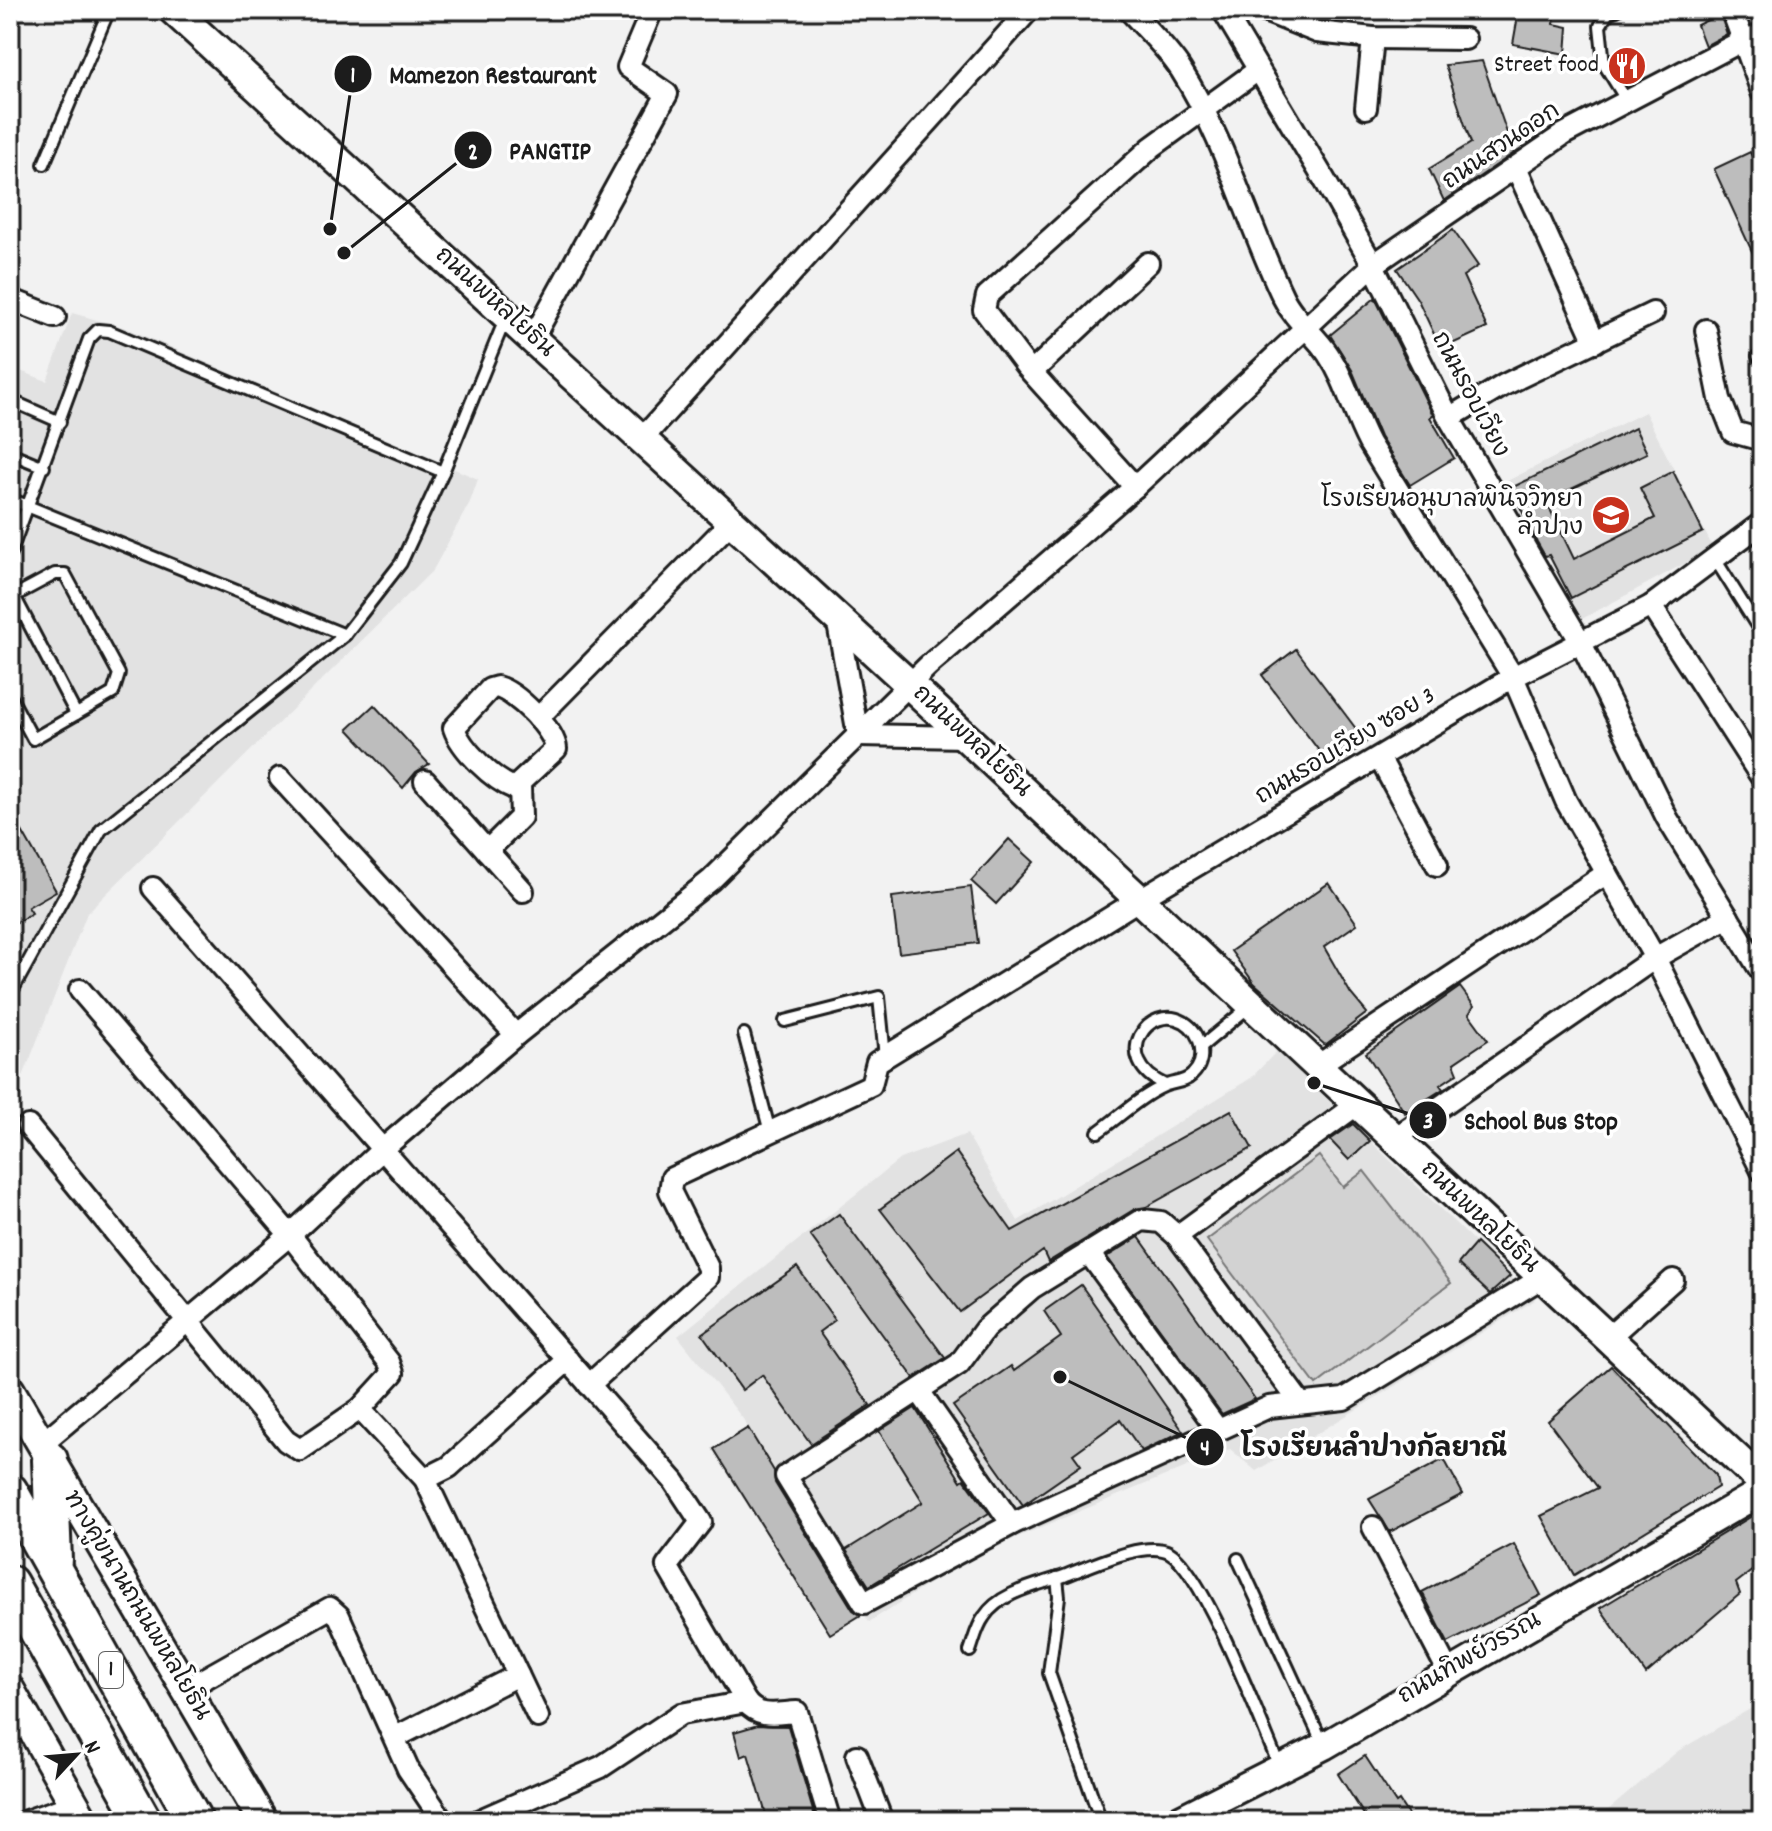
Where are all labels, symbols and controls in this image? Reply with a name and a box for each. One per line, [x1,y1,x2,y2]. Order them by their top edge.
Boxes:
restaurant icon: Street food [1606,45,1648,87]
callout: Mamezon Restaurant [333,49,613,99]
place label: Street food [1494,49,1599,83]
text: Mamezon Restaurant [389,59,597,96]
text: 1 [350,60,356,94]
street label: ถนนสวนดอก [1436,95,1568,199]
callout: PANGTIP [453,125,607,175]
text: PANGTIP [509,135,591,172]
text: 2 [468,137,478,171]
street label: ถนนพหลโยธิน [426,238,563,366]
street label: ถนนรอบเวียง [1422,326,1517,464]
place label: โรงเรียนอนุบาลพินิจวิทยา ลำปาง [1321,482,1583,546]
school or university icon: โรงเรียนอนุบาลพินิจวิทยา ลำปาง [1590,494,1632,536]
street label: ถนนพหลโยธิน [904,676,1039,806]
street label: ถนนรอบเวียง ซอย 3 [1249,679,1442,814]
callout: School Bus Stop [1408,1095,1634,1145]
text: School Bus Stop [1464,1105,1618,1142]
text: 3 [1423,1106,1433,1140]
street label: ถนนพหลโยธิน [1412,1152,1547,1282]
callout: โรงเรียนลำปางกัลยาณี [1185,1422,1523,1472]
text: โรงเรียนลำปางกัลยาณี [1240,1429,1507,1469]
text: 4 [1200,1433,1210,1467]
street label: ทางคู่ขนานถนนพหลโยธิน [54,1484,220,1727]
street label: ถนนทิพย์วรรณ [1391,1602,1548,1714]
road number: 1 [99,1652,123,1688]
north arrow [36,1715,116,1795]
text: N [75,1736,107,1760]

